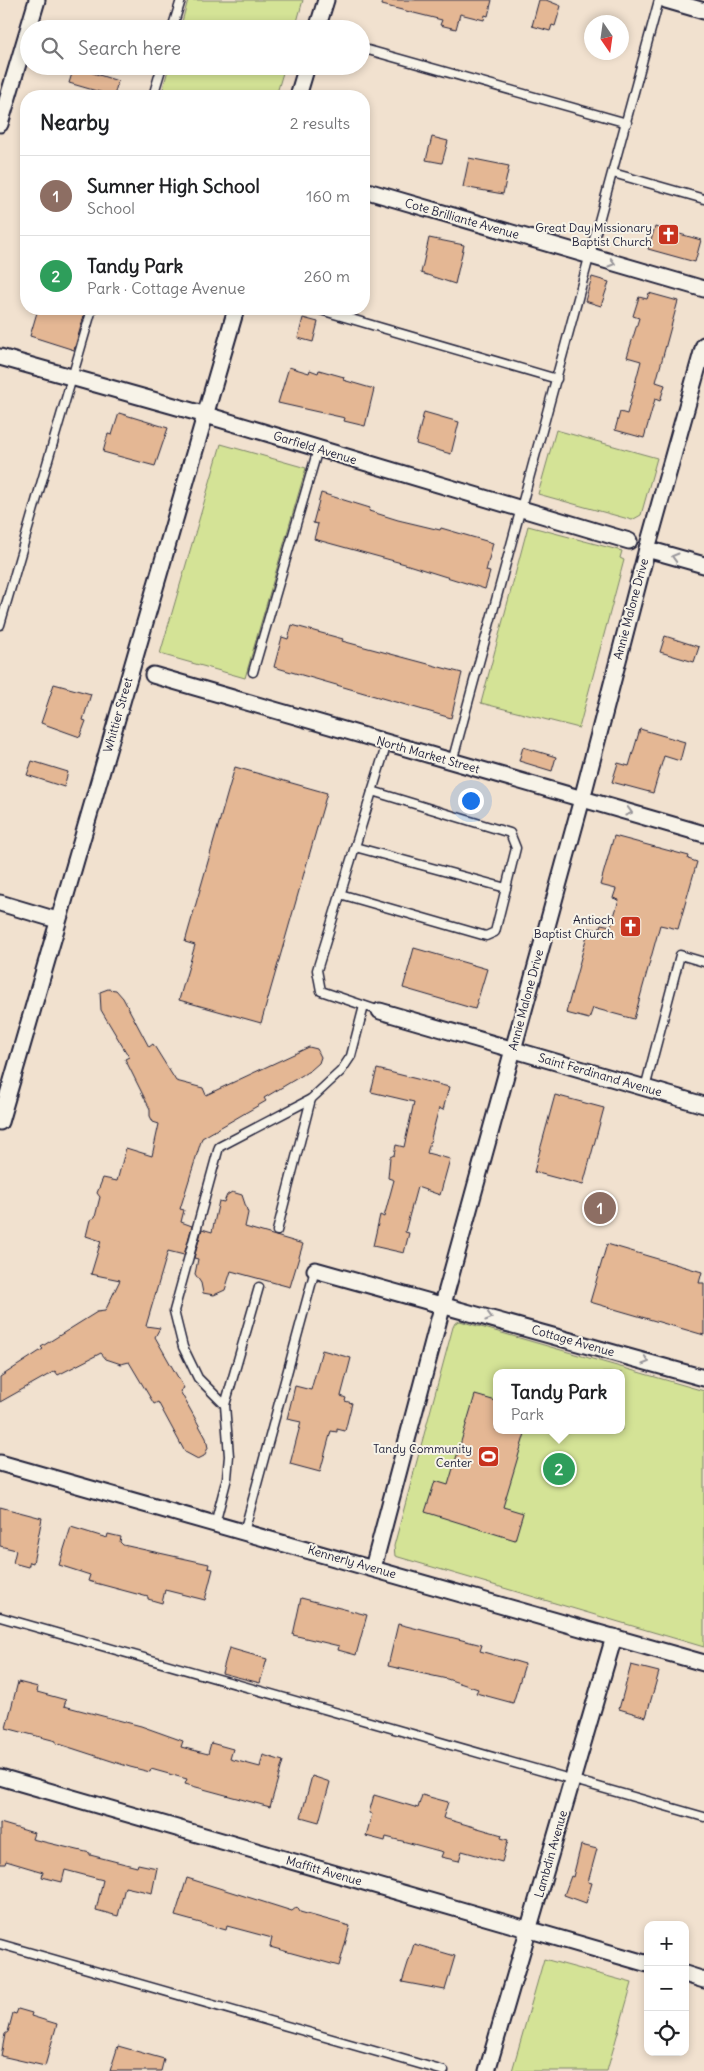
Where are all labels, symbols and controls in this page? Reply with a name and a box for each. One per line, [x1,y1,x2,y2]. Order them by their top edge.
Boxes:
north arrow [584,15,629,60]
search box [20,20,370,75]
icon: search [38,34,66,62]
text: Search here [78,36,181,60]
text: Nearby [40,109,110,136]
text: 2 results [290,113,350,133]
text: Sumner High School [87,174,260,198]
text: 1 [53,186,59,206]
text: 160 m [306,186,350,206]
street label: Cote Brilliante Avenue [403,195,521,242]
text: School [87,198,135,218]
place label: Great Day Missionary Baptist Church [535,220,652,249]
church icon: Great Day Missionary Baptist Church [656,223,680,247]
text: Tandy Park [87,254,183,278]
one-way arrow [607,257,616,267]
text: 2 [52,266,60,286]
text: 260 m [304,266,350,286]
text: Park · Cottage Avenue [87,278,245,298]
street label: Garfield Avenue [272,428,359,467]
one-way arrow [672,552,680,562]
street label: Annie Malone Drive [610,557,651,661]
street label: Whittier Street [100,676,135,754]
street label: North Market Street [375,733,481,776]
your location [458,788,484,814]
one-way arrow [624,807,632,817]
place label: Antioch Baptist Church [534,912,614,941]
church icon: Antioch Baptist Church [618,915,642,939]
street label: Annie Malone Drive [505,948,546,1052]
street label: Saint Ferdinand Avenue [537,1050,664,1099]
pin: 1 [584,1189,616,1227]
one-way arrow [485,1311,494,1322]
street label: Cottage Avenue [530,1322,616,1360]
one-way arrow [641,1356,649,1366]
popup [493,1369,625,1434]
text: Tandy Park [511,1380,607,1404]
text: Park [511,1404,544,1424]
place label: Tandy Community Center [373,1441,472,1470]
sports icon: Tandy Community Center [476,1444,500,1468]
pin: 2 [543,1450,575,1488]
street label: Kennerly Avenue [306,1542,398,1581]
street label: Lambdin Avenue [531,1808,570,1899]
street label: Maffitt Avenue [284,1853,364,1889]
map controls [644,1921,689,2056]
button: + [644,1921,689,1966]
button: − [644,1966,689,2011]
button: locate [644,2011,689,2056]

